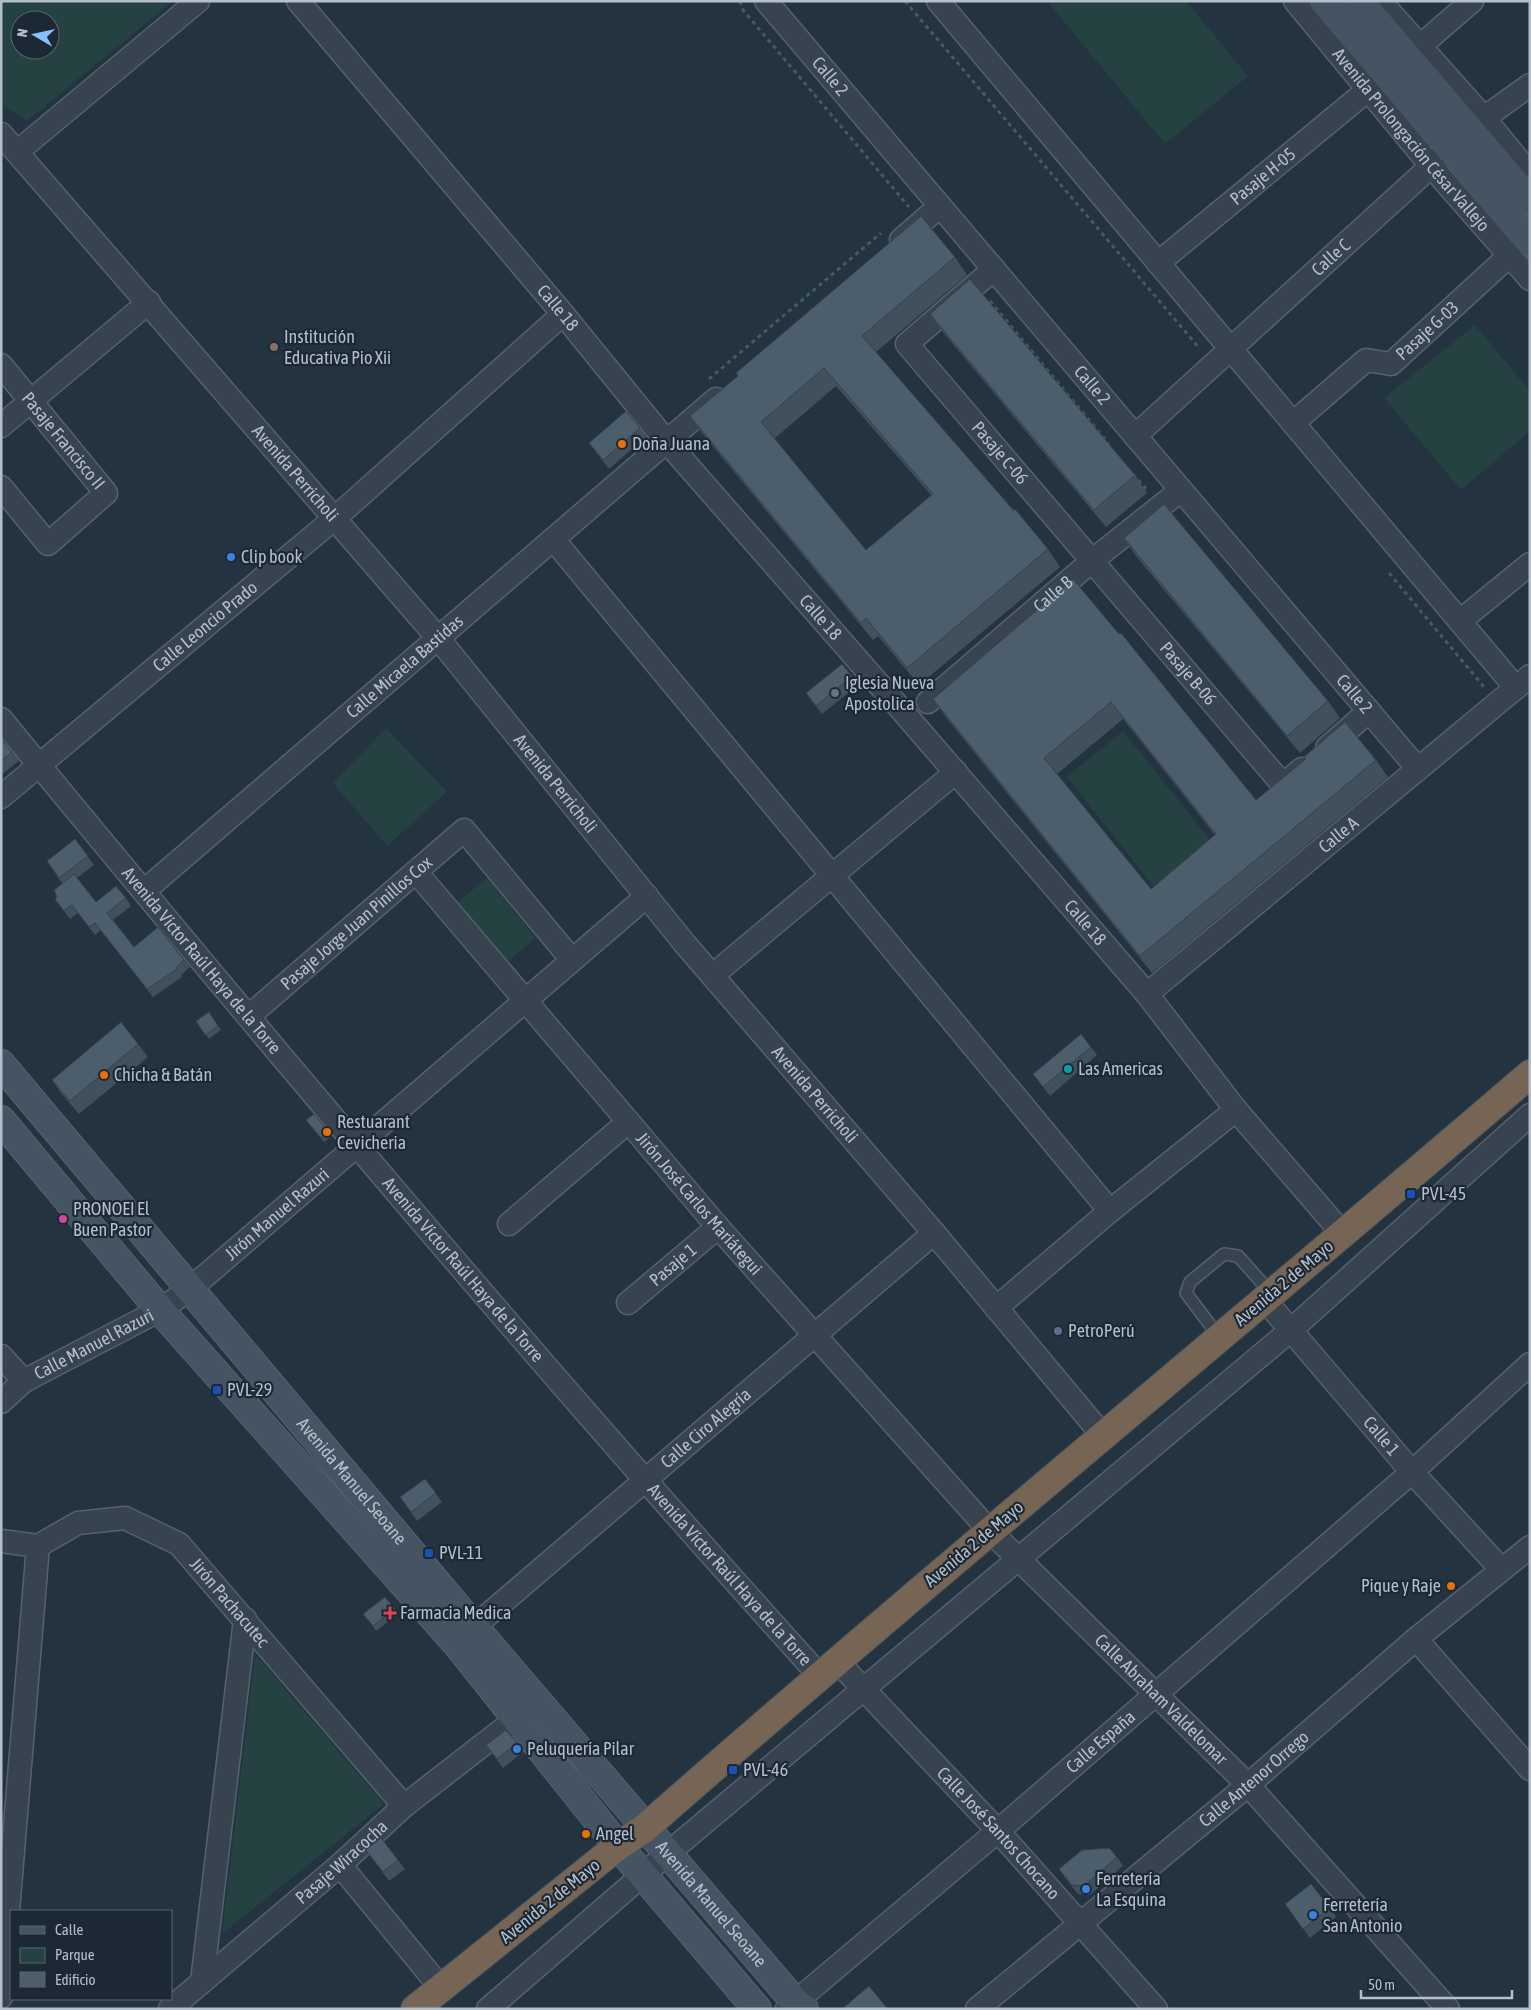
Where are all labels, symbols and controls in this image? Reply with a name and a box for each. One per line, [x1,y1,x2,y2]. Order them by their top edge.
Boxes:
north arrow [10,10,60,60]
text: N [14,28,31,38]
street label: Avenida Prolongación César Vallejo [1328,44,1494,235]
street label: Calle 2 [808,52,853,100]
street label: Pasaje H-05 [1226,143,1299,209]
street label: Calle C [1307,234,1354,280]
street label: Calle 18 [533,280,583,335]
street label: Pasaje G-03 [1391,296,1463,364]
place label: Institución Educativa Pio Xii [284,326,391,368]
marker: Institución Educativa Pio Xii [268,341,280,353]
street label: Calle 2 [1070,361,1115,409]
street label: Pasaje Francisco II [18,388,109,493]
street label: Pasaje C-06 [968,417,1033,488]
street label: Avenida Perricholi [248,420,343,525]
place label: Doña Juana [632,433,710,454]
marker: Doña Juana [616,438,628,450]
place label: Clip book [241,546,302,567]
marker: Clip book [225,551,237,563]
street label: Calle B [1029,571,1077,617]
street label: Calle Leoncio Prado [148,576,261,676]
street label: Calle 18 [795,590,846,644]
street label: Calle Micaela Bastidas [342,610,467,722]
street label: Pasaje B-06 [1156,637,1221,709]
street label: Calle 2 [1332,670,1377,718]
place label: Iglesia Nueva Apostolica [845,672,934,714]
marker: Iglesia Nueva Apostolica [829,687,841,699]
street label: Avenida Perricholi [510,729,602,837]
street label: Calle A [1314,812,1363,857]
street label: Pasaje Jorge Juan Pinillos Cox [276,852,436,994]
street label: Avenida Víctor Raúl Haya de la Torre [118,863,286,1058]
street label: Calle 18 [1060,895,1111,949]
street label: Avenida Perricholi [768,1042,862,1147]
place label: Las Americas [1078,1058,1163,1079]
marker: Las Americas [1062,1063,1074,1075]
place label: Chicha & Batán [114,1064,212,1085]
marker: Chicha & Batán [98,1069,110,1081]
place label: Restuarant Cevicheria [337,1111,410,1153]
marker: Restuarant Cevicheria [321,1126,333,1138]
street label: Jirón José Carlos Mariátegui [632,1128,767,1279]
street label: Jirón Manuel Razuri [221,1163,333,1264]
street label: Avenida Víctor Raúl Haya de la Torre [378,1173,549,1366]
place label: PVL-45 [1421,1183,1466,1204]
marker: PVL-45 [1405,1188,1417,1200]
place label: PRONOEI El Buen Pastor [73,1198,152,1240]
marker: PRONOEI El Buen Pastor [57,1213,69,1225]
street label: Avenida 2 de Mayo [1230,1235,1337,1330]
street label: Pasaje 1 [645,1239,700,1290]
street label: Calle Manuel Razuri [30,1304,157,1384]
place label: PetroPerú [1068,1320,1135,1341]
marker: PetroPerú [1052,1325,1064,1337]
place label: PVL-29 [227,1379,272,1400]
street label: Calle Ciro Alegría [656,1383,755,1472]
marker: PVL-29 [211,1384,223,1396]
street label: Calle 1 [1359,1412,1404,1460]
street label: Avenida Manuel Seoane [293,1413,411,1549]
street label: Avenida Víctor Raúl Haya de la Torre [643,1479,816,1670]
street label: Avenida 2 de Mayo [920,1496,1027,1591]
place label: PVL-11 [439,1542,483,1563]
marker: PVL-11 [423,1547,435,1559]
street label: Jirón Pachacutec [186,1554,274,1651]
place label: Pique y Raje [1361,1575,1441,1596]
marker: Pique y Raje [1445,1580,1457,1592]
place label: Farmacia Medica [400,1602,511,1623]
marker: Farmacia Medica [384,1607,396,1619]
street label: Calle Abraham Valdelomar [1091,1629,1232,1769]
street label: Calle España [1062,1706,1139,1777]
street label: Calle Antenor Orrego [1194,1726,1313,1831]
place label: Peluquería Pilar [527,1738,635,1759]
marker: Peluquería Pilar [511,1743,523,1755]
place label: PVL-46 [743,1759,788,1780]
street label: Calle José Santos Chocano [933,1762,1065,1903]
marker: PVL-46 [727,1764,739,1776]
street label: Pasaje Wiracocha [291,1815,392,1908]
place label: Angel [596,1823,634,1844]
marker: Angel [580,1828,592,1840]
street label: Avenida Manuel Seoane [652,1836,771,1971]
street label: Avenida 2 de Mayo [495,1854,604,1947]
place label: Ferretería La Esquina [1096,1868,1166,1910]
marker: Ferretería La Esquina [1080,1883,1092,1895]
place label: Ferretería San Antonio [1323,1894,1402,1936]
marker: Ferretería San Antonio [1307,1909,1319,1921]
legend [10,1910,172,2000]
text: Calle [55,1921,84,1938]
text: Parque [55,1946,95,1963]
scale bar [1361,1968,1512,2000]
text: Edificio [55,1971,96,1988]
text: 50 m [1368,1976,1395,1993]

